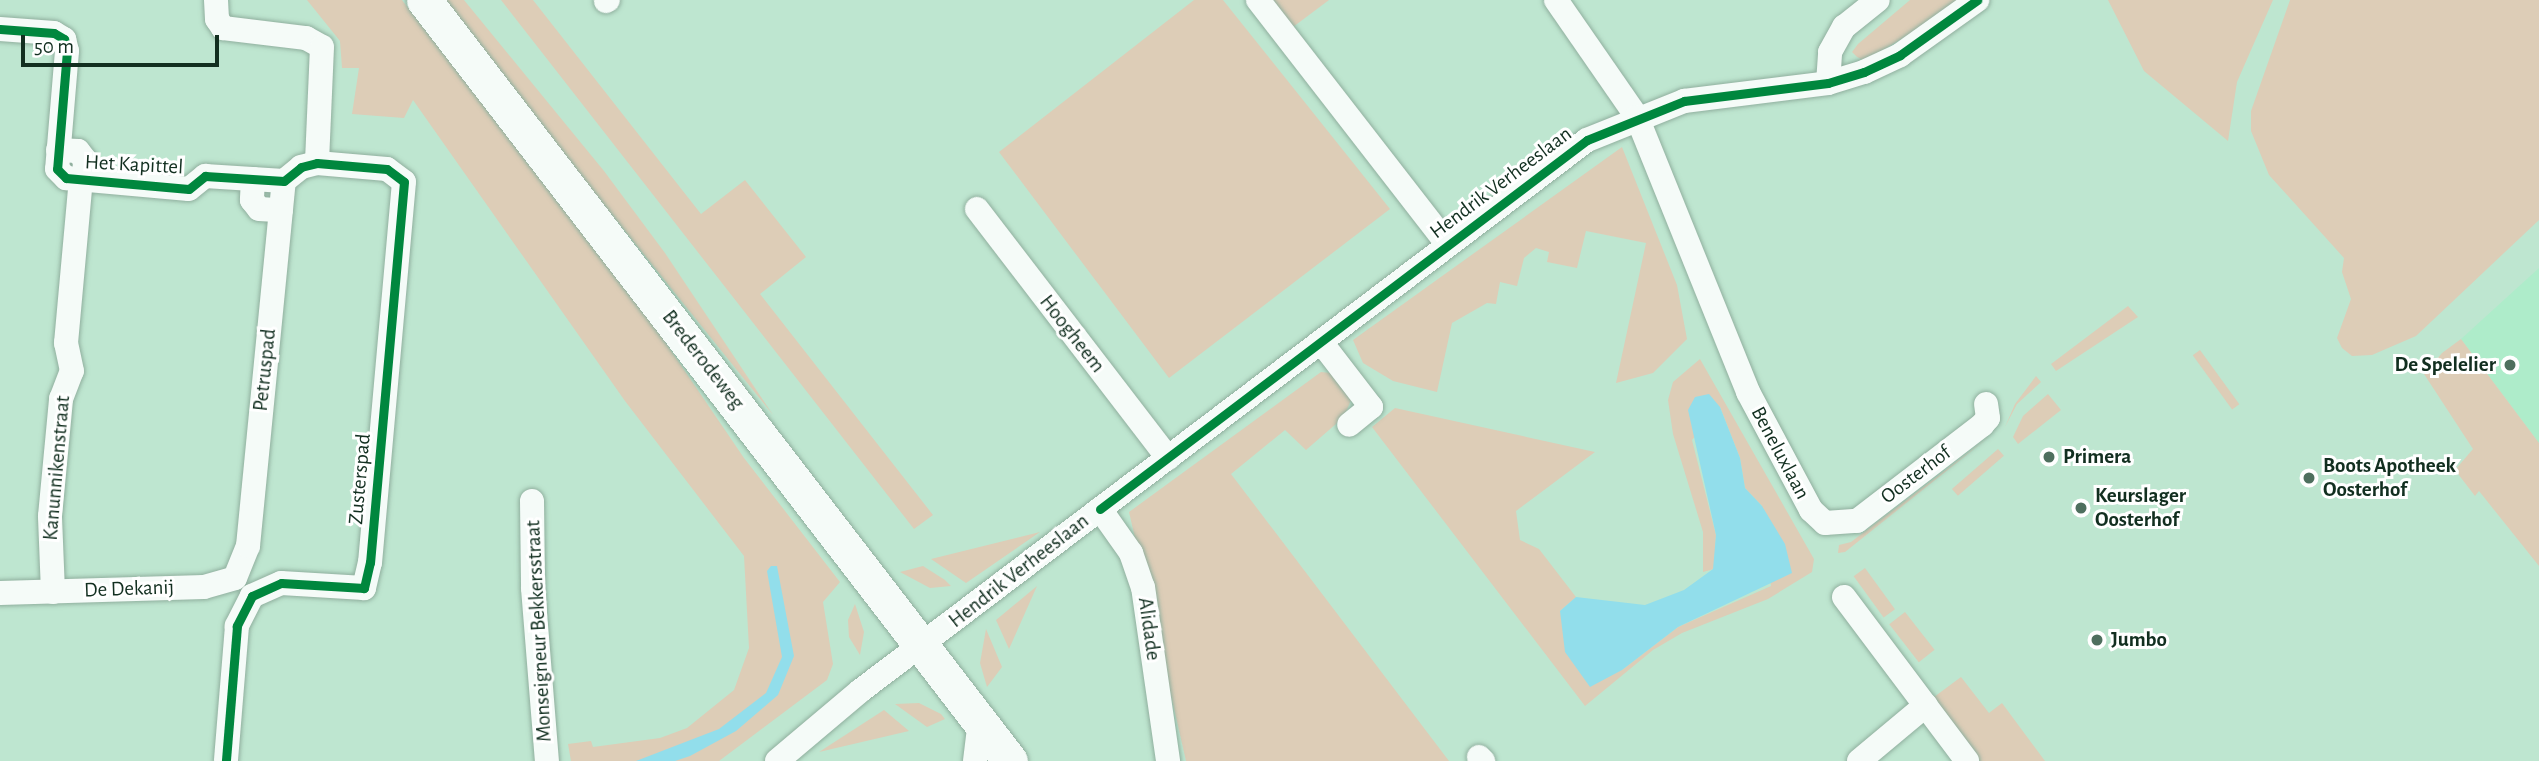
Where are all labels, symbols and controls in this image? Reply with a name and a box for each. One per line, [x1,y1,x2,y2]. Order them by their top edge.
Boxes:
scale bar [24,21,222,65]
text: 50 m [34,36,74,57]
street label: Hendrik Verheeslaan [1425,122,1577,244]
street label: Het Kapittel [84,150,184,180]
street label: Hoogheem [1034,290,1110,378]
street label: Brederodeweg [656,305,750,415]
street label: Petruspad [248,327,282,413]
place label: De Spelelier [2395,352,2496,378]
marker: De Spelelier [2502,357,2518,373]
street label: Kanunnikenstraat [38,394,76,542]
street label: Beneluxlaan [1745,402,1815,504]
street label: Zusterspad [343,433,377,525]
street label: Oosterhof [1876,440,1956,510]
place label: Primera [2063,444,2131,470]
marker: Primera [2041,449,2057,465]
place label: Boots Apotheek Oosterhof [2323,453,2456,503]
marker: Boots Apotheek Oosterhof [2301,470,2317,486]
place label: Keurslager Oosterhof [2095,483,2186,533]
marker: Keurslager Oosterhof [2073,500,2089,516]
street label: Hendrik Verheeslaan [944,508,1094,634]
street label: Monseigneur Bekkersstraat [521,519,557,743]
street label: De Dekanij [84,575,174,603]
street label: Alidade [1132,596,1166,662]
place label: Jumbo [2111,627,2167,653]
marker: Jumbo [2089,632,2105,648]

